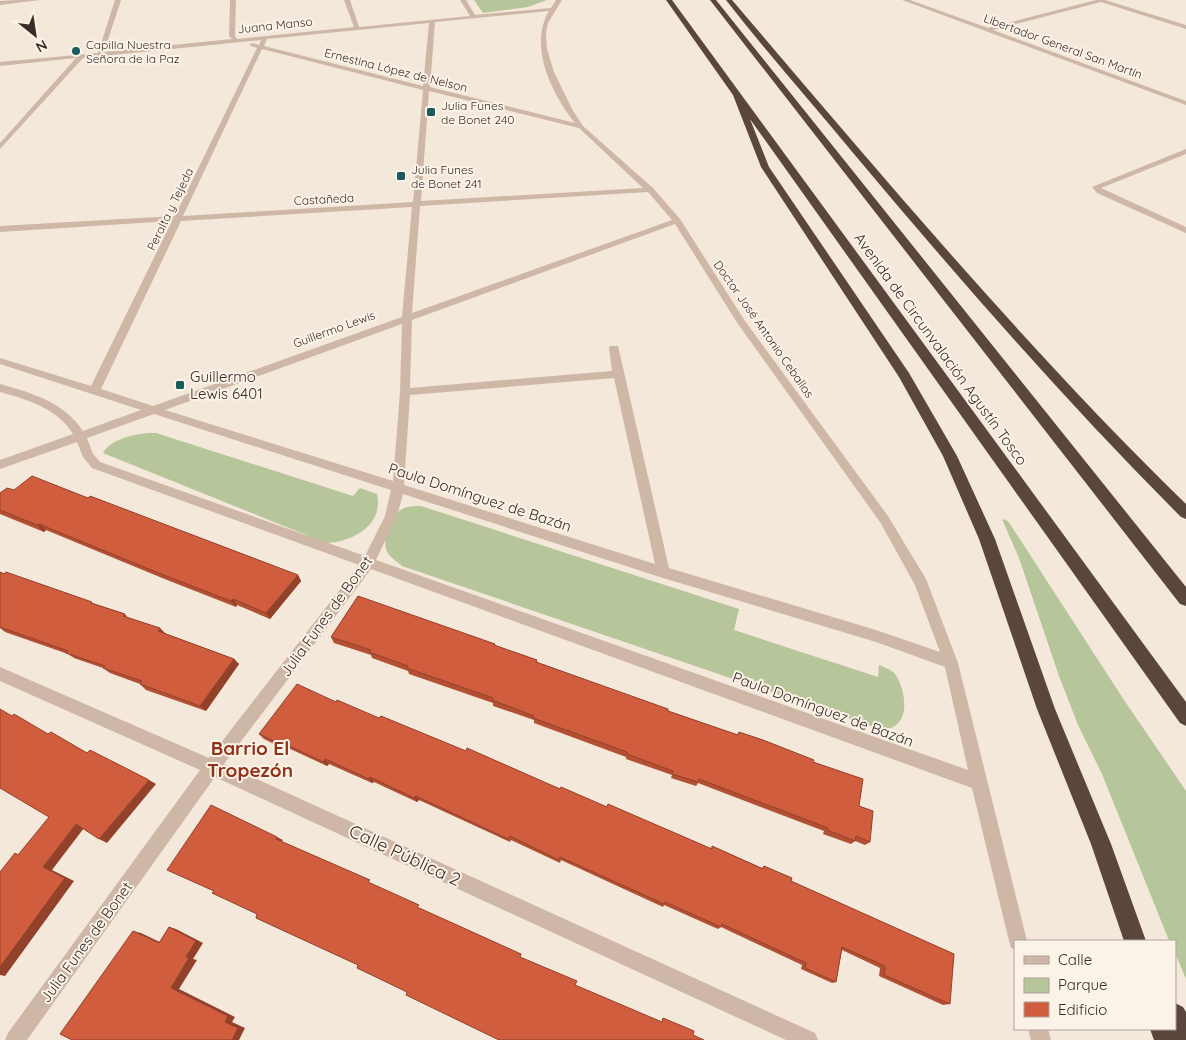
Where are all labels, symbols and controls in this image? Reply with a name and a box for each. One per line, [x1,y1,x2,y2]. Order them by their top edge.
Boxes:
north arrow [10,10,60,60]
street label: Libertador General San Martín [982,10,1144,82]
street label: Juana Manso [237,14,313,36]
text: N [33,36,50,57]
place label: Capilla Nuestra Señora de la Paz [86,37,180,66]
marker: Capilla Nuestra Señora de la Paz [70,45,82,57]
street label: Ernestina López de Nelson [323,45,469,95]
place label: Julia Funes de Bonet 240 [441,98,514,127]
marker: Julia Funes de Bonet 240 [425,106,437,118]
place label: Julia Funes de Bonet 241 [411,162,482,191]
street label: Peralta y Tejeda [143,165,197,253]
marker: Julia Funes de Bonet 241 [395,170,407,182]
street label: Castañeda [293,190,355,208]
street label: Avenida de Circunvalación Agustín Tosco [850,229,1032,469]
street label: Doctor José Antonio Ceballos [711,257,818,401]
street label: Guillermo Lewis [291,307,378,351]
place label: Guillermo Lewis 6401 [190,367,263,403]
marker: Guillermo Lewis 6401 [174,379,186,391]
street label: Paula Domínguez de Bazán [386,458,574,536]
street label: Julia Funes de Bonet [276,552,376,680]
street label: Paula Domínguez de Bazán [730,667,916,751]
district label: Barrio El Tropezón [207,736,293,782]
street label: Calle Pública 2 [345,819,465,891]
street label: Julia Funes de Bonet [36,878,136,1006]
legend [1014,940,1176,1030]
text: Calle [1058,950,1092,969]
text: Parque [1058,975,1108,994]
text: Edificio [1058,1000,1107,1019]

